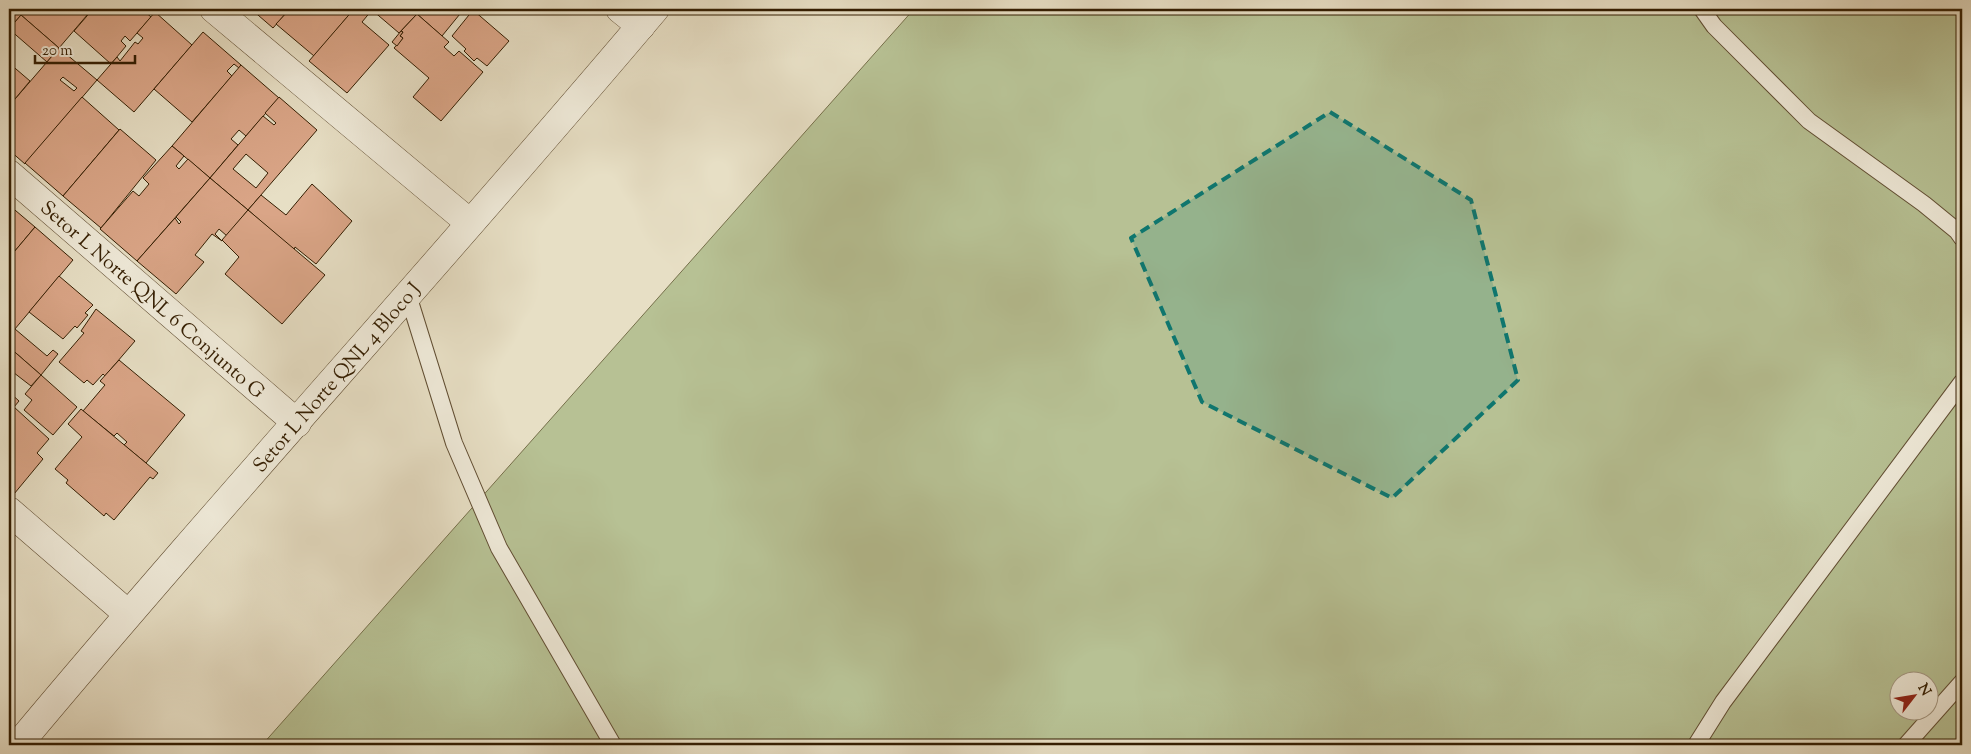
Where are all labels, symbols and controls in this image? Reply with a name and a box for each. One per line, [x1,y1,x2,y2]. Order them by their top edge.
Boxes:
scale bar [35,32,135,64]
text: 20 m [42,41,73,62]
street label: Setor L Norte QNL 6 Conjunto G [33,195,270,407]
street label: Setor L Norte QNL 4 Bloco J [247,277,429,480]
north arrow [1888,672,1938,722]
text: N [1912,680,1935,700]

